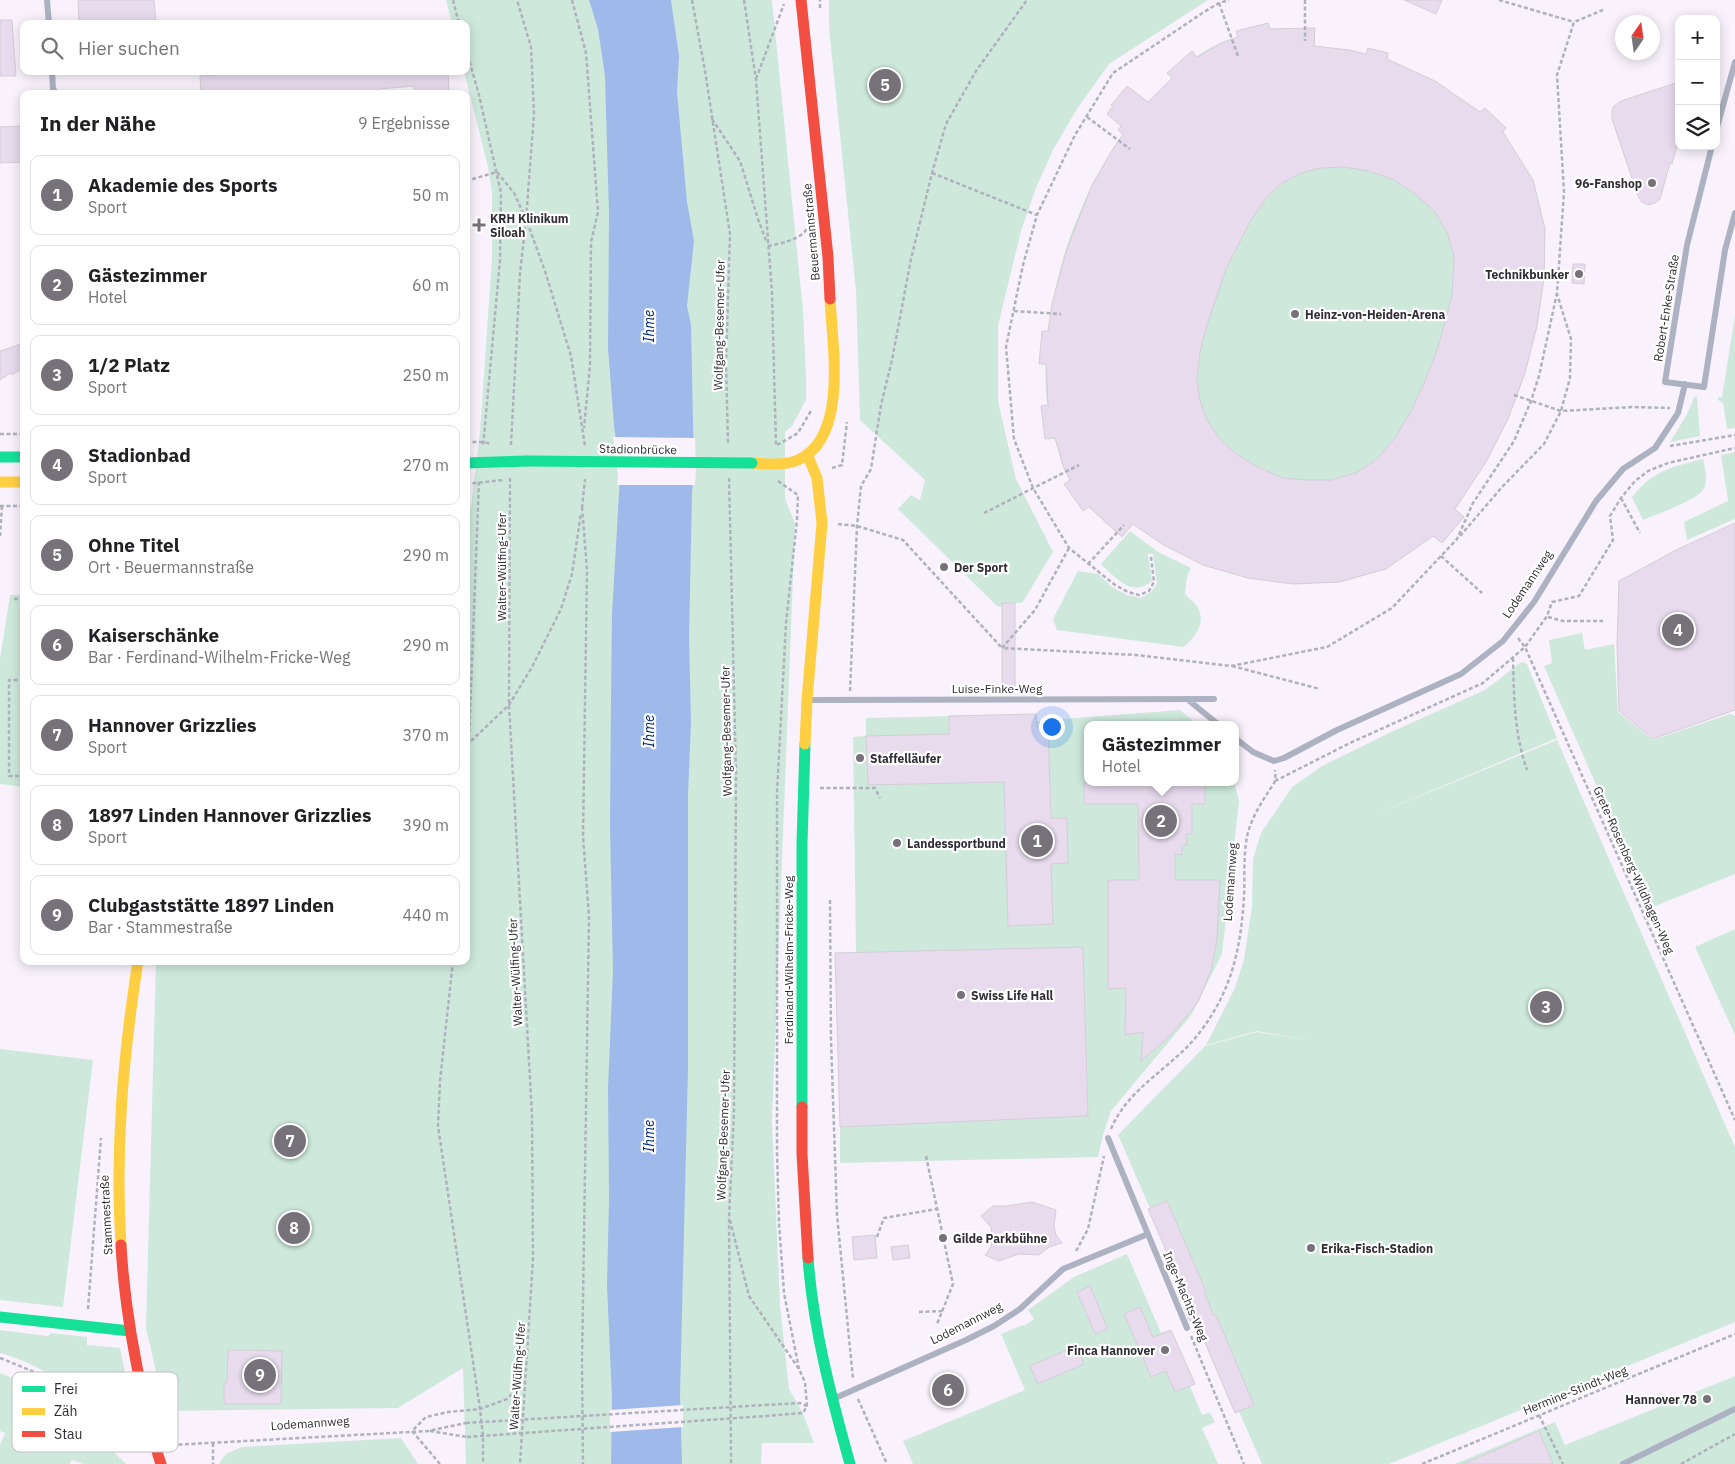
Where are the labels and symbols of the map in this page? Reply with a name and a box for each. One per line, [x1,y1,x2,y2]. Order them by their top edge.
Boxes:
north arrow [1615,15,1660,60]
pin: 5 [869,66,901,104]
place label: 96-Fanshop [1575,176,1642,191]
marker: 96-Fanshop [1646,177,1658,189]
street label: Beuermannstraße [799,182,823,281]
place label: KRH Klinikum Siloah [490,211,569,240]
marker: KRH Klinikum Siloah [472,218,486,232]
street label: Robert-Enke-Straße [1650,253,1682,363]
street label: Wolfgang-Besemer-Ufer [710,259,728,391]
place label: Technikbunker [1485,267,1569,282]
marker: Technikbunker [1573,268,1585,280]
place label: Heinz-von-Heiden-Arena [1305,307,1446,322]
marker: Heinz-von-Heiden-Arena [1289,308,1301,320]
water label: Ihme [640,310,658,342]
street label: Stadionbrücke [599,441,678,457]
street label: Walter-Wülfing-Ufer [494,512,509,621]
street label: Lodemannweg [1499,547,1556,621]
place label: Der Sport [954,560,1008,575]
marker: Der Sport [938,561,950,573]
pin: 4 [1662,611,1694,649]
street label: Wolfgang-Besemer-Ufer [717,665,735,797]
street label: Luise-Finke-Weg [952,681,1043,696]
your location [1039,714,1065,740]
water label: Ihme [640,715,658,747]
place label: Staffelläufer [870,751,941,766]
marker: Staffelläufer [854,752,866,764]
street label: Grete-Rosenberg-Wildhagen-Weg [1590,784,1678,957]
pin: 2 [1145,802,1177,840]
pin: 1 [1021,822,1053,860]
place label: Landessportbund [907,836,1006,851]
marker: Landessportbund [891,837,903,849]
street label: Lodemannweg [1220,842,1240,922]
street label: Ferdinand-Wilhelm-Fricke-Weg [781,875,796,1044]
street label: Walter-Wülfing-Ufer [505,917,525,1026]
place label: Swiss Life Hall [971,988,1054,1003]
pin: 3 [1530,988,1562,1026]
marker: Swiss Life Hall [955,989,967,1001]
street label: Wolfgang-Besemer-Ufer [713,1069,733,1201]
water label: Ihme [640,1120,658,1152]
pin: 7 [274,1122,306,1160]
street label: Stammestraße [96,1174,116,1255]
pin: 8 [278,1209,310,1247]
place label: Gilde Parkbühne [953,1231,1048,1246]
marker: Gilde Parkbühne [937,1232,949,1244]
place label: Erika-Fisch-Stadion [1321,1241,1433,1256]
marker: Erika-Fisch-Stadion [1305,1242,1317,1254]
street label: Inge-Machts-Weg [1160,1249,1212,1344]
street label: Lodemannweg [928,1298,1005,1348]
street label: Walter-Wülfing-Ufer [506,1321,528,1430]
place label: Finca Hannover [1067,1343,1155,1358]
marker: Finca Hannover [1159,1344,1171,1356]
pin: 9 [244,1356,276,1394]
street label: Hermine-Stindt-Weg [1521,1362,1630,1418]
pin: 6 [932,1371,964,1409]
legend [12,1372,178,1452]
text: Frei [54,1380,78,1398]
place label: Hannover 78 [1625,1392,1697,1407]
marker: Hannover 78 [1701,1393,1713,1405]
text: Zäh [54,1402,78,1420]
street label: Lodemannweg [270,1413,350,1433]
text: Stau [54,1425,82,1443]

